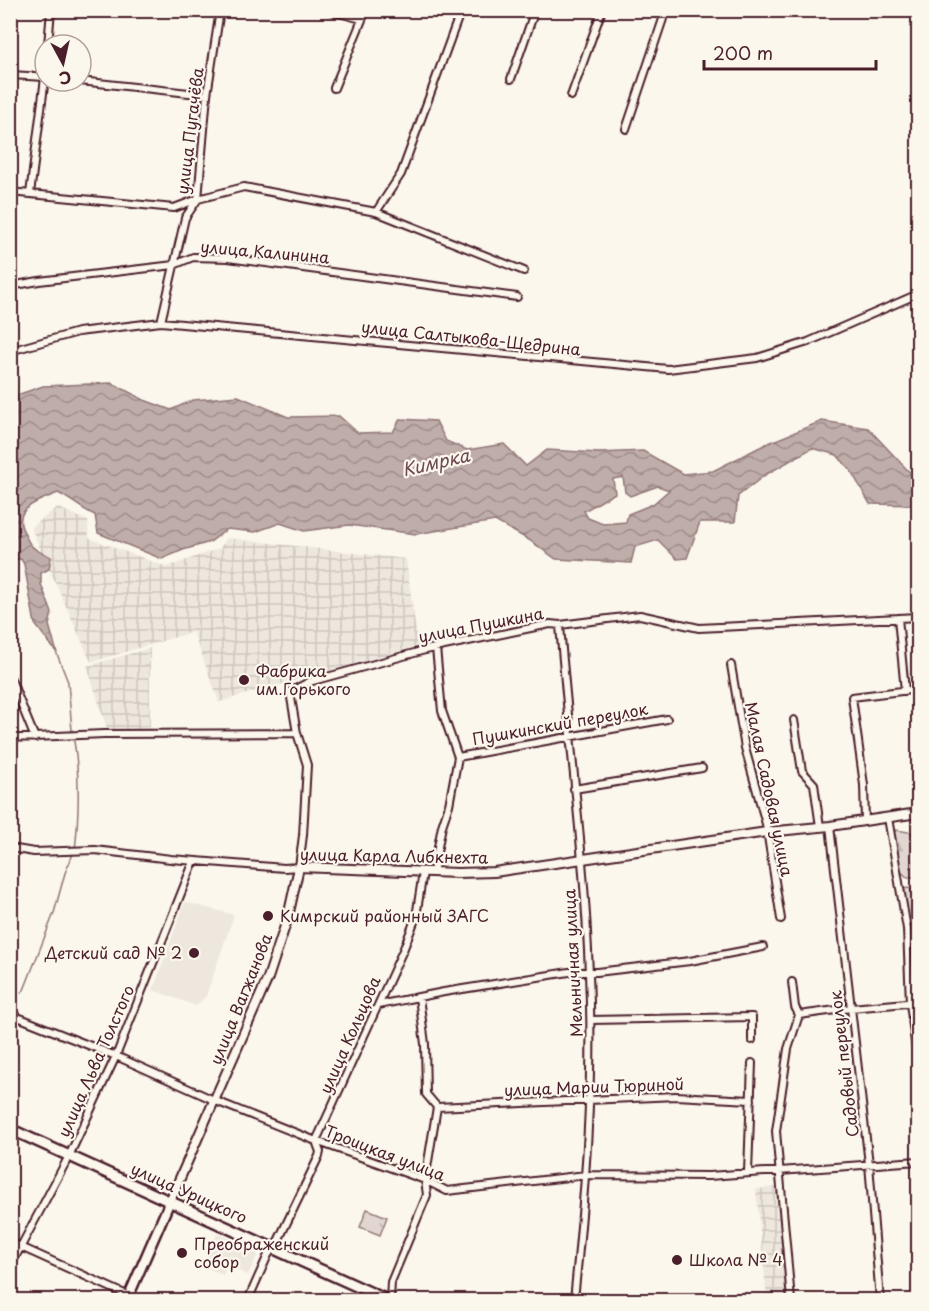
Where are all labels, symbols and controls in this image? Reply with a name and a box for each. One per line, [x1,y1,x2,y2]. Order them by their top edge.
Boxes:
north arrow [33,33,93,93]
scale bar [704,33,876,71]
text: 200 m [713,39,773,66]
text: С [58,66,73,92]
street label: улица Пугачёва [169,66,209,196]
street label: улица Калинина [200,233,331,269]
street label: улица Салтыкова-Щедрина [360,314,582,360]
water label: Кимрка [399,441,473,482]
street label: улица Пушкина [416,600,545,648]
place label: Фабрика им.Горького [256,658,351,700]
marker: Фабрика им.Горького [237,673,251,687]
street label: Пушкинский переулок [470,696,650,750]
street label: Малая Садовая улица [740,699,800,878]
street label: улица Карла Либкнехта [300,841,488,869]
street label: Мельничная улица [556,888,588,1038]
place label: Кимрский районный ЗАГС [280,903,489,927]
marker: Кимрский районный ЗАГС [261,909,275,923]
street label: улица Вагжанова [203,929,277,1068]
place label: Детский сад № 2 [44,940,182,964]
marker: Детский сад № 2 [187,946,201,960]
street label: улица Кольцова [312,972,386,1097]
street label: улица Льва Толстого [51,981,139,1140]
street label: Садовый переулок [822,989,864,1139]
street label: улица Марии Тюриной [504,1071,684,1101]
street label: Троицкая улица [322,1118,449,1186]
street label: улица Урицкого [127,1156,251,1229]
place label: Преображенский собор [194,1231,329,1273]
marker: Преображенский собор [175,1246,189,1260]
place label: Школа № 4 [689,1247,783,1271]
marker: Школа № 4 [670,1253,684,1267]

